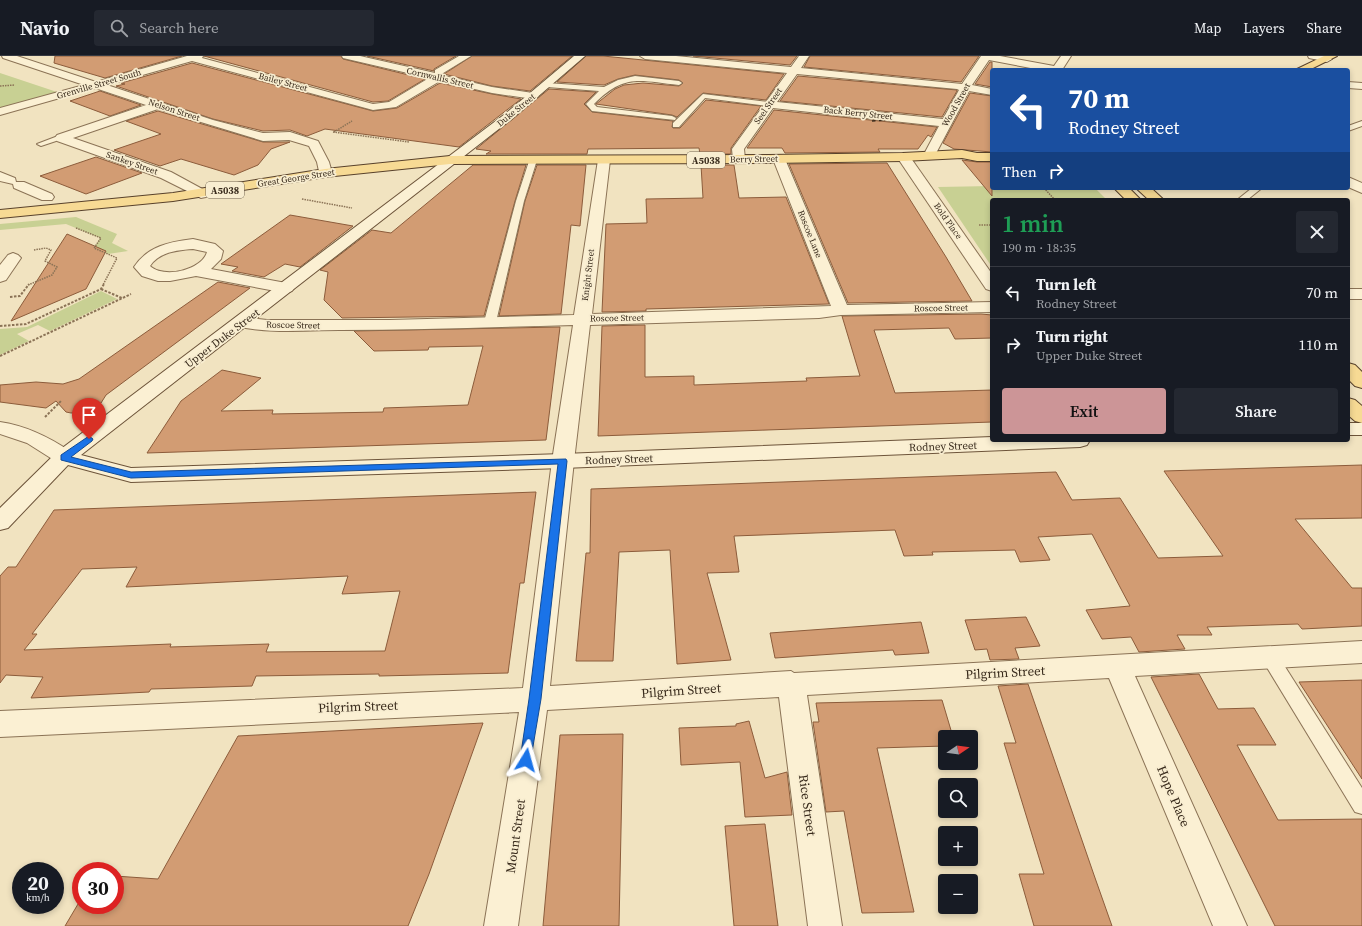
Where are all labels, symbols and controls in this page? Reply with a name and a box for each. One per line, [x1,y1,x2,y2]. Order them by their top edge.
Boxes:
search box [94,10,374,46]
text: Navio [20,15,70,41]
icon: search [108,17,130,39]
text: Search here [140,17,219,38]
text: Map [1194,18,1221,38]
text: Layers [1243,18,1285,38]
text: Share [1307,18,1342,38]
street label: Cornwallis Street [405,64,475,92]
street label: Grenville Street South [55,66,143,102]
street label: Bailey Street [257,70,309,94]
text: 70 m [1068,79,1130,117]
street label: Wood Street [939,81,973,129]
icon: left [1002,84,1054,136]
street label: Seel Street [751,85,785,127]
street label: Duke Street [494,91,538,129]
street label: Nelson Street [147,96,201,124]
street label: Back Berry Street [823,103,893,123]
text: Rodney Street [1068,115,1179,140]
street label: Sankey Street [105,149,159,177]
road number: A5038 [687,152,725,168]
street label: Berry Street [730,153,778,165]
icon: right [1045,160,1067,182]
text: Then [1002,161,1037,182]
street label: Great George Street [257,166,335,190]
road number: A5038 [206,182,244,198]
street label: Bold Place [931,200,965,242]
text: 1 min [1002,207,1064,240]
street label: Roscoe Lane [795,208,825,260]
button: close [1296,211,1338,253]
text: 190 m · 18:35 [1002,239,1076,256]
street label: Knight Street [579,248,597,302]
text: Turn left [1036,274,1096,295]
icon: left [1002,282,1024,304]
text: 70 m [1306,282,1338,303]
text: Rodney Street [1036,295,1117,312]
street label: Roscoe Street [914,302,968,314]
street label: Upper Duke Street [182,305,263,371]
street label: Roscoe Street [590,312,644,324]
street label: Roscoe Street [266,319,320,331]
text: Turn right [1036,326,1108,347]
icon: right [1002,334,1024,356]
text: 110 m [1298,334,1338,355]
text: Upper Duke Street [1036,347,1142,364]
button: Exit [1002,388,1166,434]
button: Share [1174,388,1338,434]
pin [72,398,106,439]
icon: arrive [78,404,100,426]
street label: Rodney Street [909,438,978,455]
street label: Rodney Street [585,451,654,468]
street label: Pilgrim Street [965,662,1046,683]
street label: Pilgrim Street [641,679,722,702]
street label: Pilgrim Street [318,697,399,716]
north arrow [938,730,978,770]
map controls [938,730,978,914]
position arrow [505,739,547,781]
street label: Hope Place [1153,763,1194,830]
street label: Rice Street [795,773,820,838]
button: search [938,778,978,818]
street label: Mount Street [502,797,529,874]
button: + [938,826,978,866]
speed limit sign: 30 [72,862,124,914]
text: 20 [27,869,49,897]
button: − [938,874,978,914]
text: km/h [26,891,50,904]

